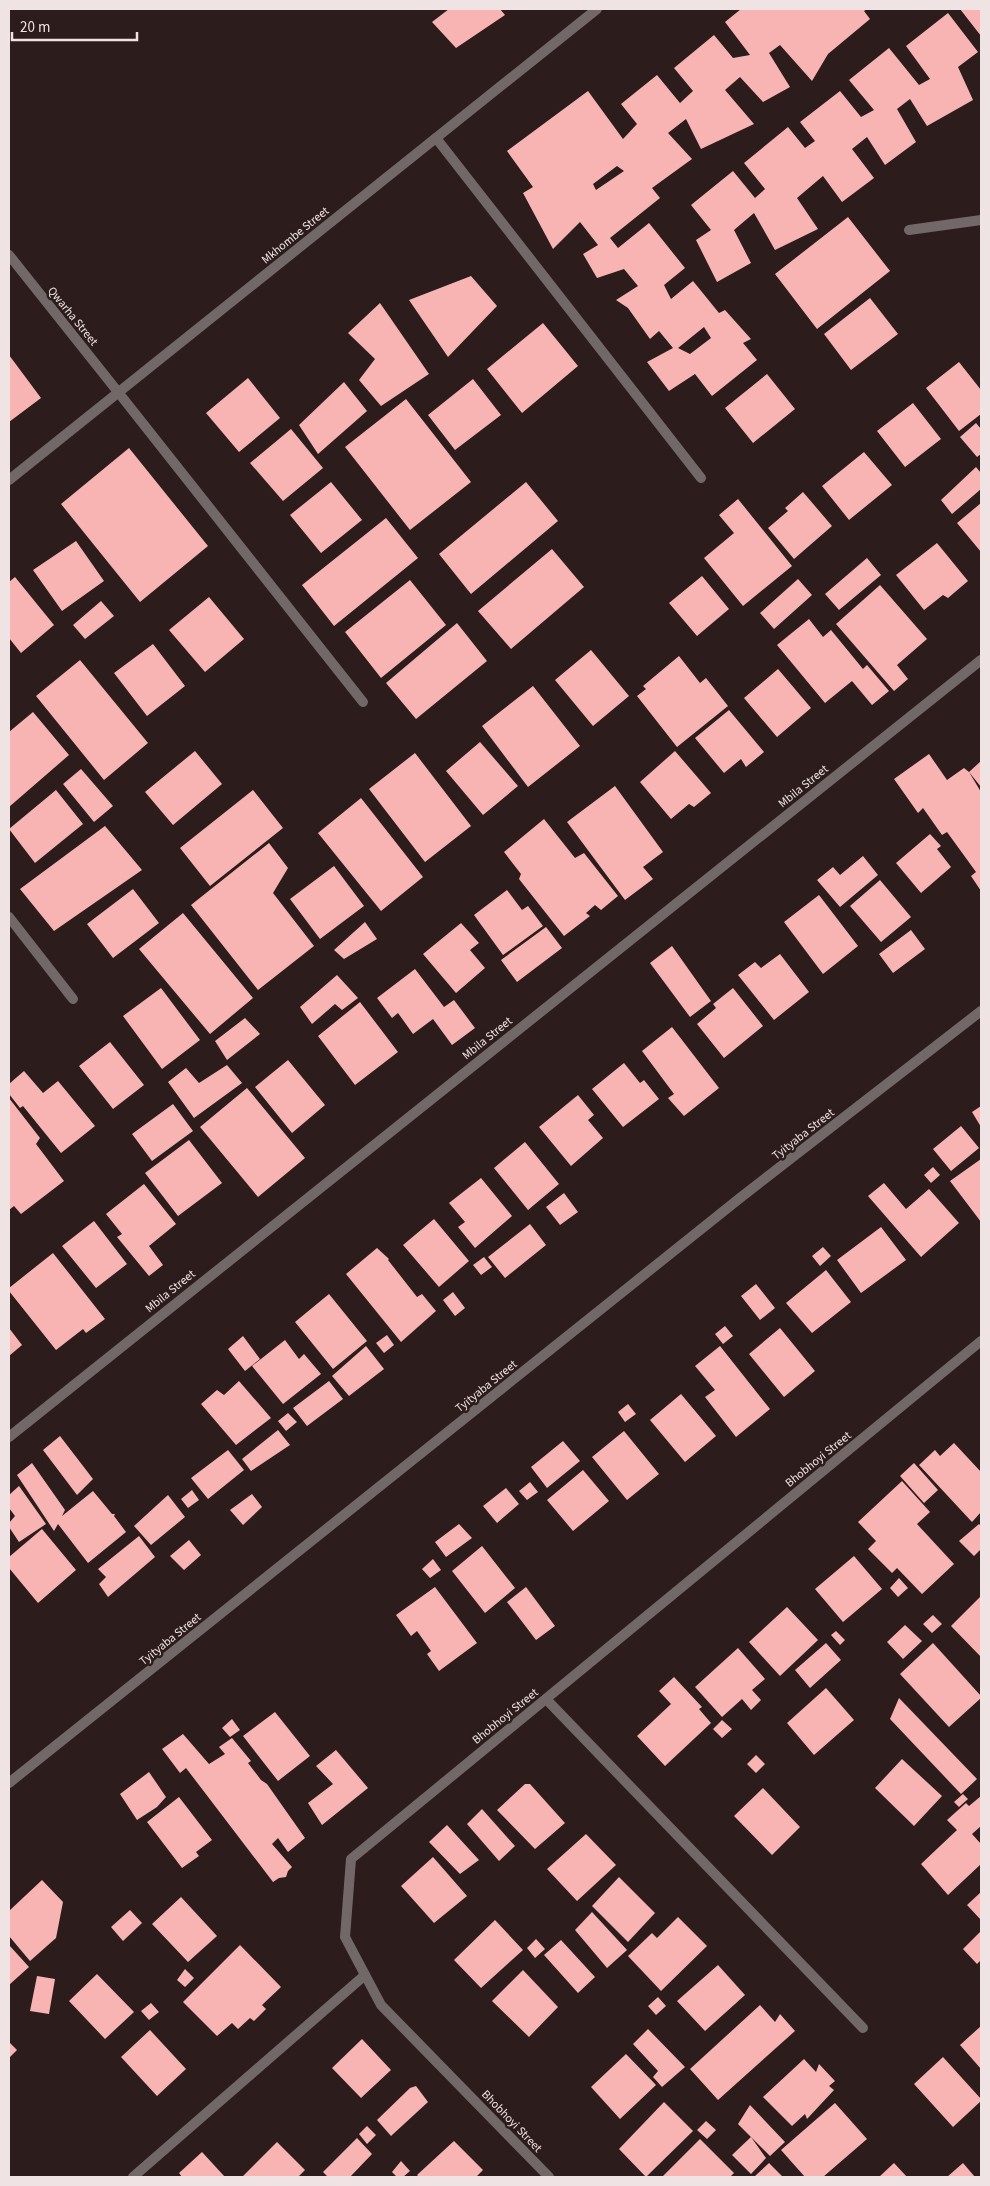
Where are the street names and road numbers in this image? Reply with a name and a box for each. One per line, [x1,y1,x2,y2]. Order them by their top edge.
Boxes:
street label: Mkhombe Street [258,203,333,268]
street label: Qwarha Street [43,283,102,350]
street label: Mbila Street [775,761,832,812]
street label: Mbila Street [459,1013,516,1064]
street label: Tyityaba Street [768,1105,838,1164]
street label: Mbila Street [142,1266,199,1317]
street label: Tyityaba Street [452,1356,521,1417]
street label: Bhobhoyi Street [782,1427,855,1491]
street label: Tyityaba Street [136,1609,205,1670]
street label: Bhobhoyi Street [469,1684,542,1748]
street label: Bhobhoyi Street [477,2086,546,2156]

